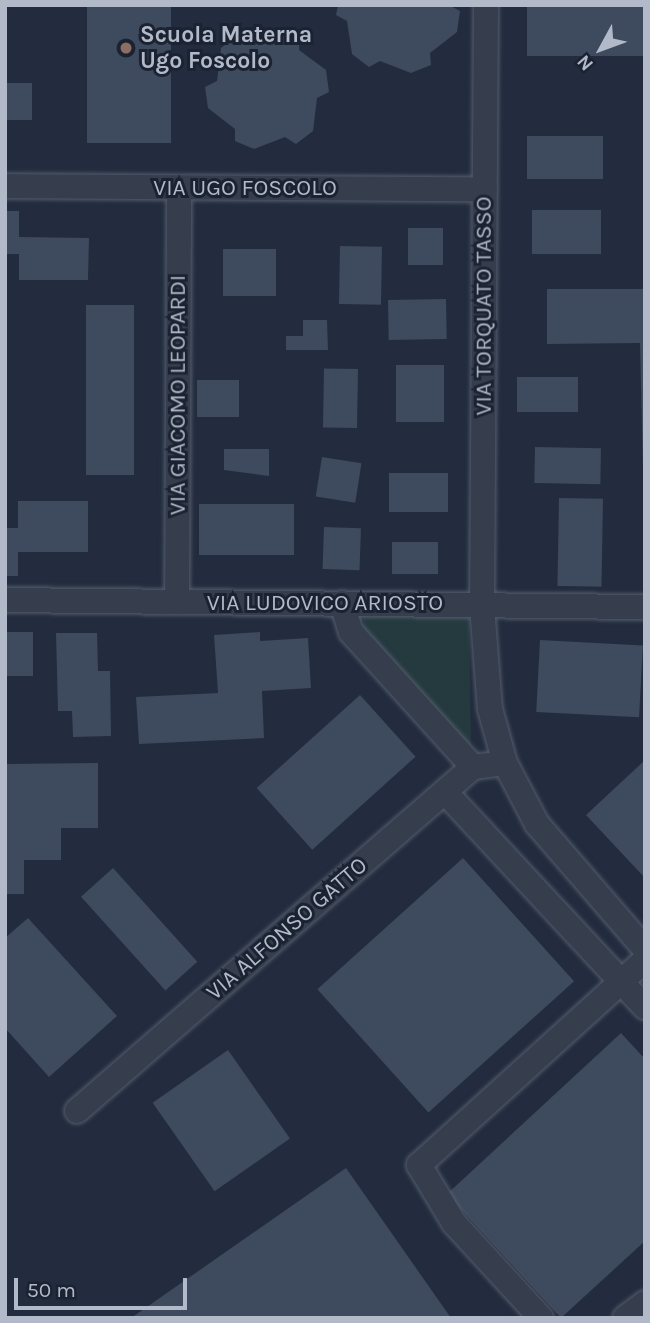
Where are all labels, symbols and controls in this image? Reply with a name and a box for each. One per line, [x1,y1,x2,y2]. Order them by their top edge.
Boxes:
north arrow [566,14,636,84]
place label: Scuola Materna Ugo Foscolo [140,21,312,75]
marker: Scuola Materna Ugo Foscolo [118,40,134,56]
text: N [572,50,598,75]
street label: VIA UGO FOSCOLO [153,174,337,202]
street label: VIA TORQUATO TASSO [470,196,498,416]
street label: VIA GIACOMO LEOPARDI [164,275,192,515]
street label: VIA LUDOVICO ARIOSTO [207,589,443,617]
street label: VIA ALFONSO GATTO [201,852,373,1006]
scale bar [18,1264,191,1308]
text: 50 m [27,1278,76,1302]

